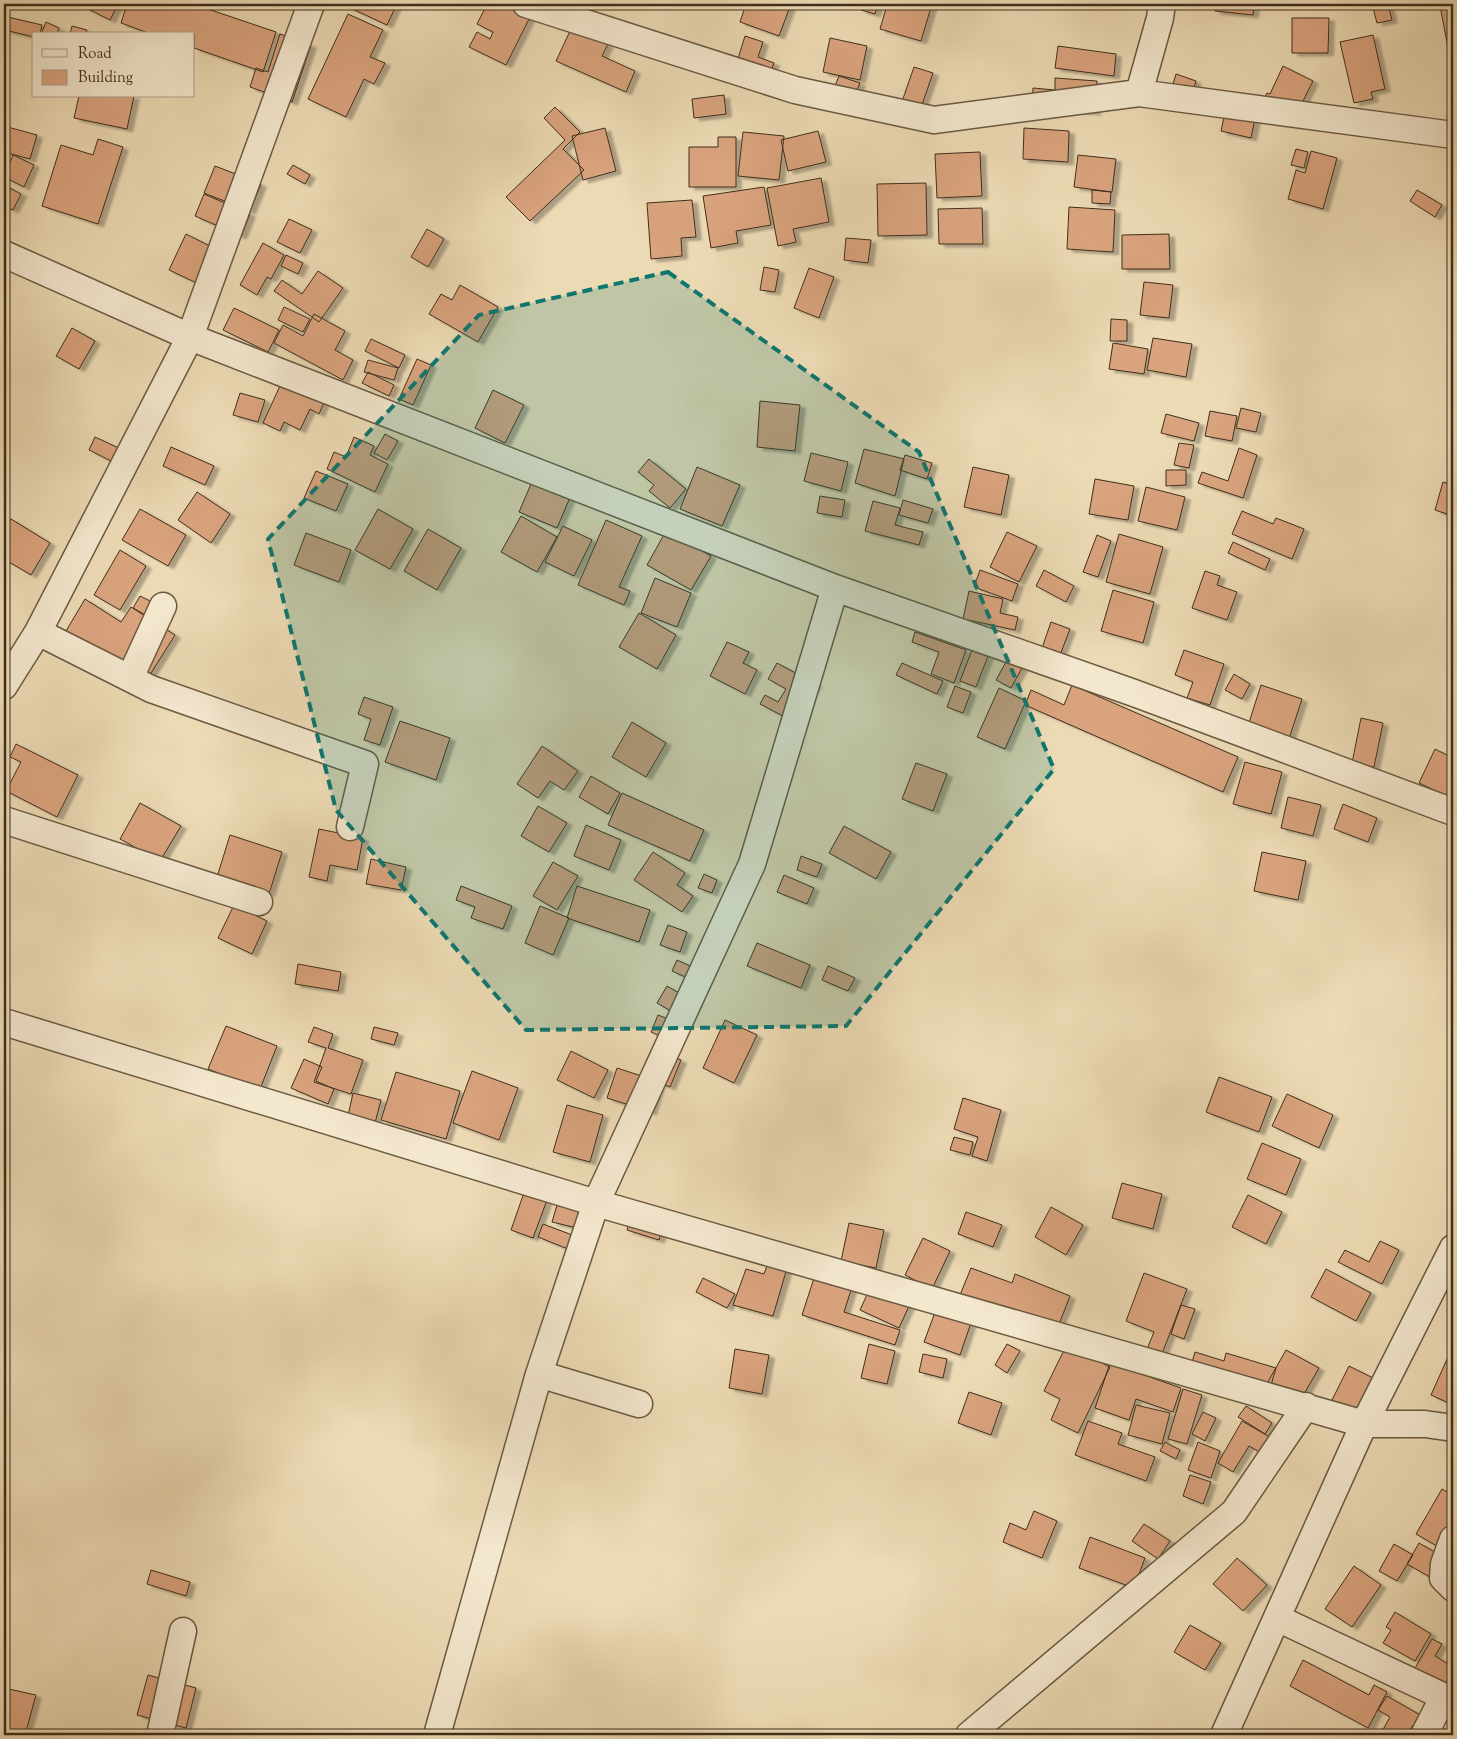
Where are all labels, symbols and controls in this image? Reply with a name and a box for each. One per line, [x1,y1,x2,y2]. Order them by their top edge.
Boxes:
legend [32,32,195,98]
text: Road [78,44,112,65]
text: Building [78,68,133,89]

